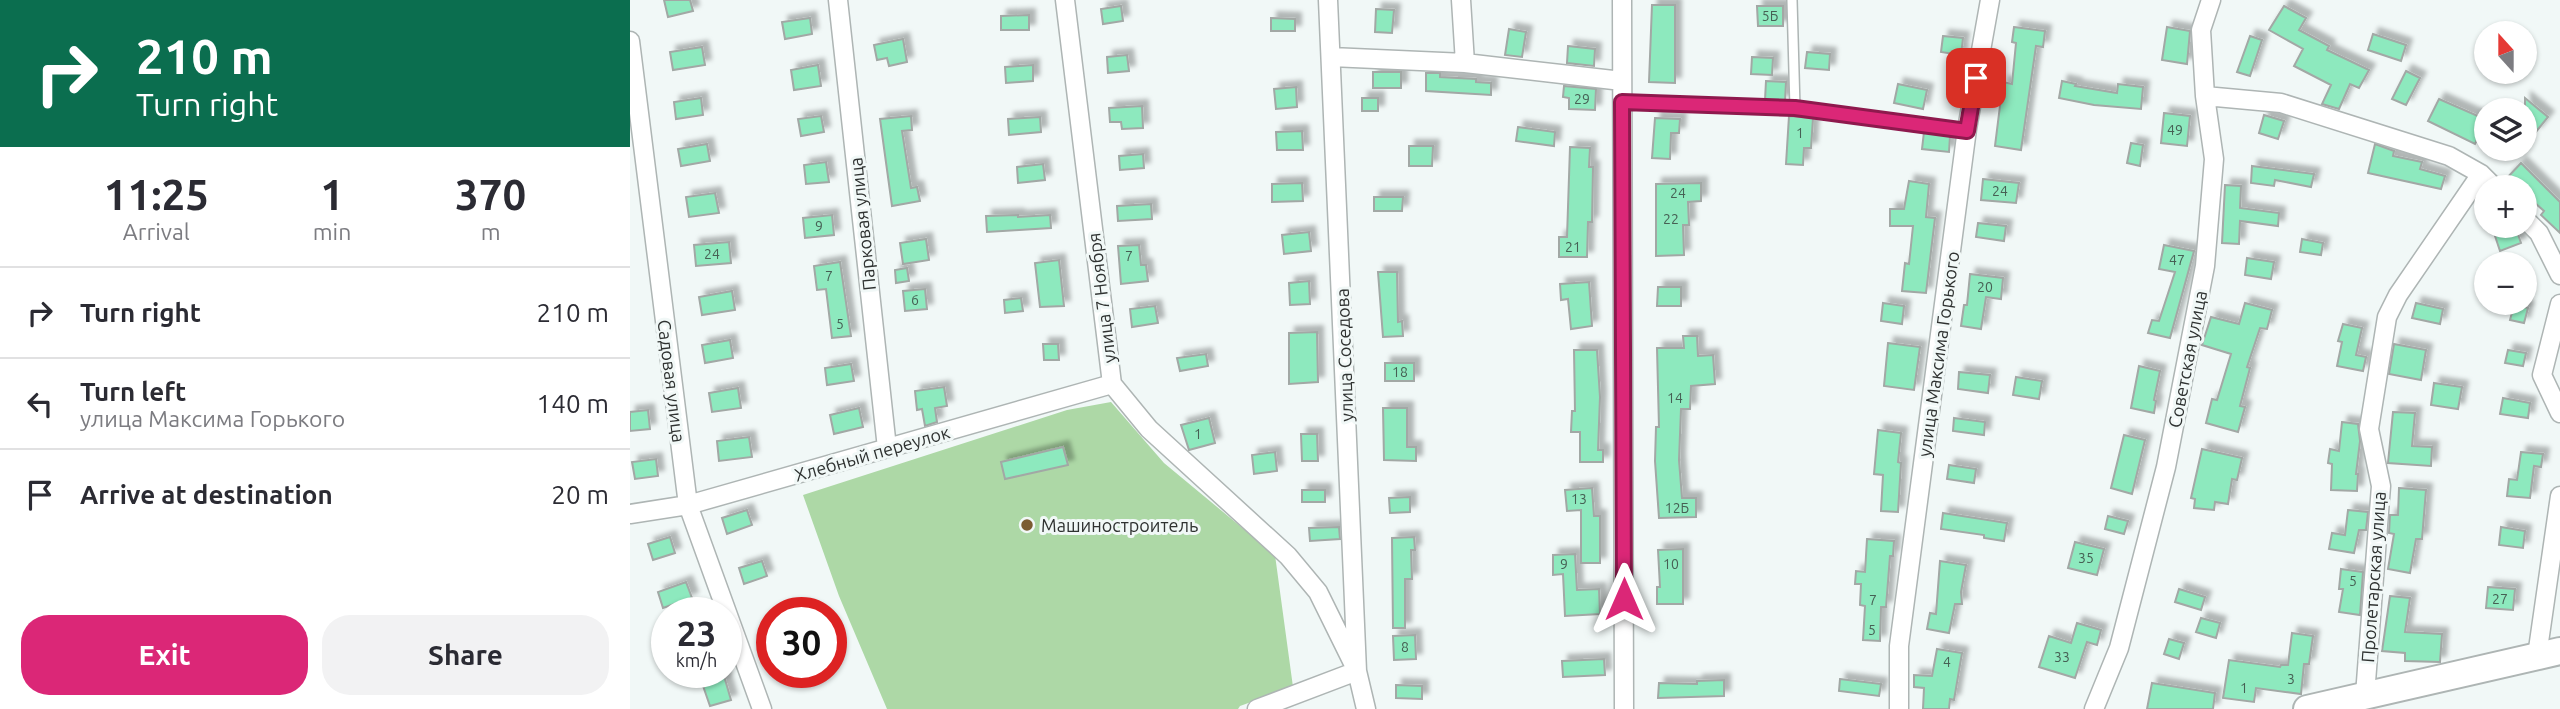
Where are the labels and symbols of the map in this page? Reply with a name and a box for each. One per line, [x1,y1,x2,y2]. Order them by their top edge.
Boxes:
house number: 5Б [1762,8,1778,24]
north arrow [2474,21,2538,84]
pin [1946,48,2006,108]
house number: 29 [1574,91,1590,107]
house number: 49 [2167,122,2183,138]
house number: 1 [1796,125,1804,141]
street label: Парковая улица [845,156,879,292]
house number: 24 [1992,183,2008,199]
house number: 24 [1670,185,1686,201]
house number: 22 [1663,211,1679,227]
house number: 9 [815,218,823,234]
street label: улица 7 Ноября [1083,232,1119,364]
house number: 21 [1565,239,1581,255]
house number: 24 [704,246,720,262]
house number: 7 [1125,248,1133,264]
street label: улица Максима Горького [1914,250,1962,458]
house number: 47 [2169,252,2185,268]
house number: 7 [825,268,833,284]
house number: 20 [1977,279,1993,295]
street label: улица Соседова [1332,288,1356,422]
street label: Советская улица [2164,289,2210,429]
house number: 6 [911,292,919,308]
house number: 5 [836,316,844,332]
street label: Садовая улица [655,318,689,444]
house number: 18 [1392,364,1408,380]
house number: 14 [1667,390,1683,406]
street label: Хлебный переулок [792,421,952,485]
house number: 1 [1194,426,1202,442]
house number: 13 [1571,491,1587,507]
street label: Пролетарская улица [2357,491,2389,663]
house number: 12Б [1665,500,1689,516]
place label: Машиностроитель [1041,515,1198,535]
marker: Машиностроитель [1019,517,1035,533]
house number: 35 [2078,550,2094,566]
house number: 9 [1560,556,1568,572]
house number: 10 [1663,556,1679,572]
position arrow [1587,562,1661,636]
house number: 5 [2349,573,2357,589]
house number: 27 [2492,591,2508,607]
house number: 7 [1869,592,1877,608]
speed limit sign: 30 [756,597,847,688]
house number: 5 [1868,622,1876,638]
house number: 8 [1401,639,1409,655]
house number: 33 [2054,649,2070,665]
house number: 4 [1943,654,1951,670]
house number: 3 [2287,671,2295,687]
house number: 1 [2240,680,2248,696]

